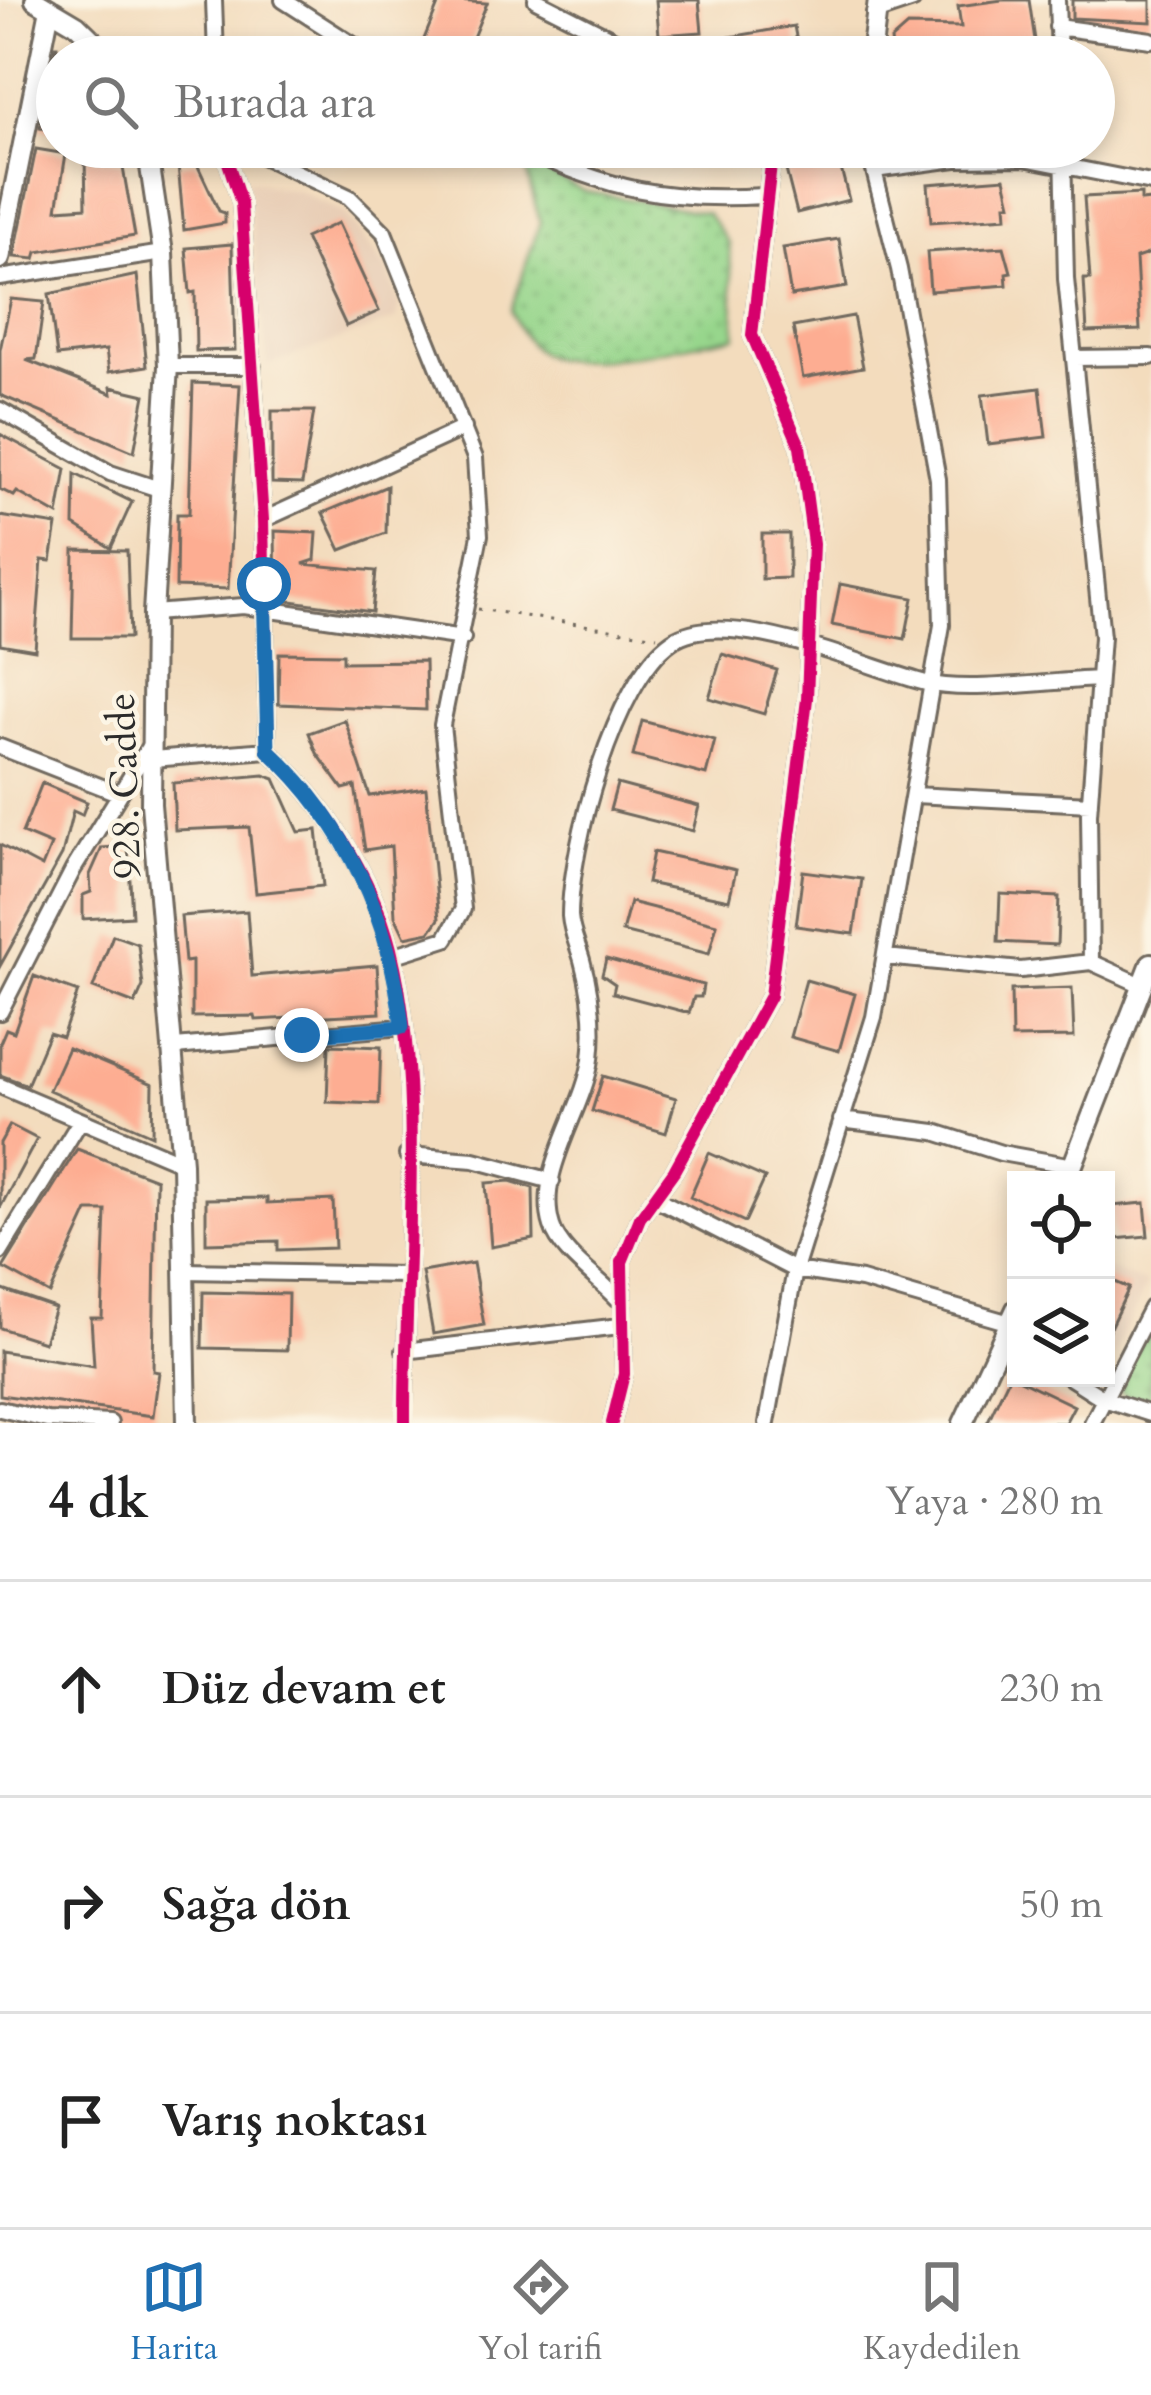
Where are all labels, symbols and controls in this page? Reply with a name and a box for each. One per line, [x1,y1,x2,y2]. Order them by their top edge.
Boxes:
search box [36,36,1115,168]
icon: search [78,69,144,135]
text: Burada ara [174,72,376,133]
route start [237,557,291,611]
street label: 928. Cadde [95,692,154,880]
route end [275,1008,329,1062]
map controls [1007,1171,1115,1387]
button: locate [1007,1171,1115,1279]
button: layers [1007,1279,1115,1387]
text: 4 dk [48,1466,149,1536]
text: Yaya · 280 m [885,1475,1103,1528]
icon: ahead [48,1656,114,1722]
text: Düz devam et [162,1658,446,1719]
text: 230 m [1000,1662,1103,1715]
icon: right [48,1872,114,1938]
text: Sağa dön [162,1874,350,1935]
text: 50 m [1020,1878,1103,1931]
icon: arrive [48,2088,114,2154]
text: Varış noktası [162,2090,428,2151]
tab: Harita [130,2254,218,2371]
tab: Yol tarifi [478,2254,603,2371]
tab: Kaydedilen [863,2254,1021,2371]

